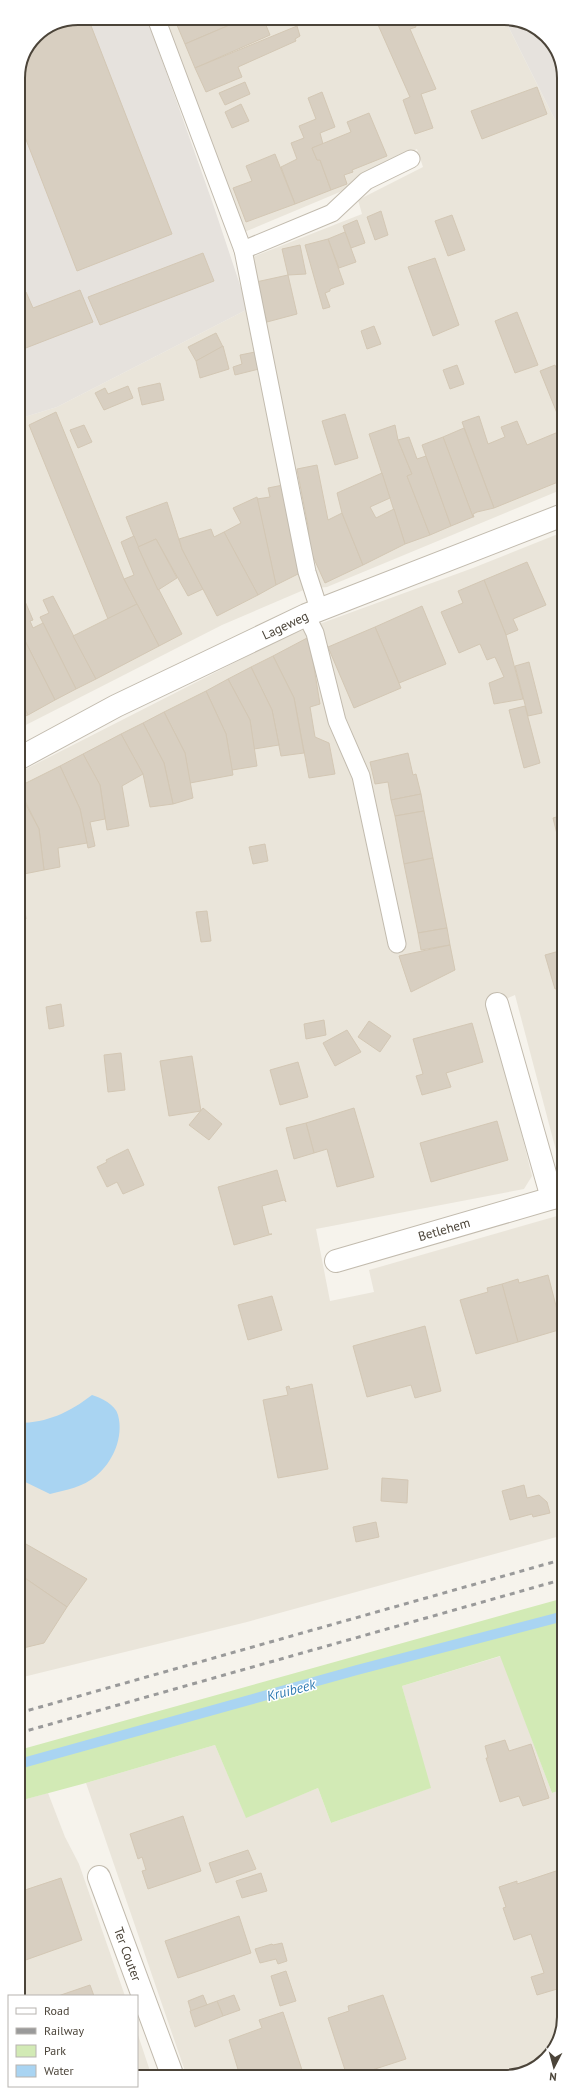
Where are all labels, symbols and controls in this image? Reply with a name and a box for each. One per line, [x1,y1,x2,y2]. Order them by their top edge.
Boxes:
street label: Lageweg [259,607,311,644]
street label: Betlehem [416,1214,472,1245]
water label: Kruibeek [265,1675,318,1705]
street label: Ter Couter [110,1925,145,1984]
legend [8,1995,138,2087]
text: Road [44,2003,69,2018]
text: Railway [44,2023,84,2038]
text: Park [44,2043,66,2058]
north arrow [534,2047,574,2087]
text: Water [44,2063,74,2078]
text: N [549,2070,557,2084]

